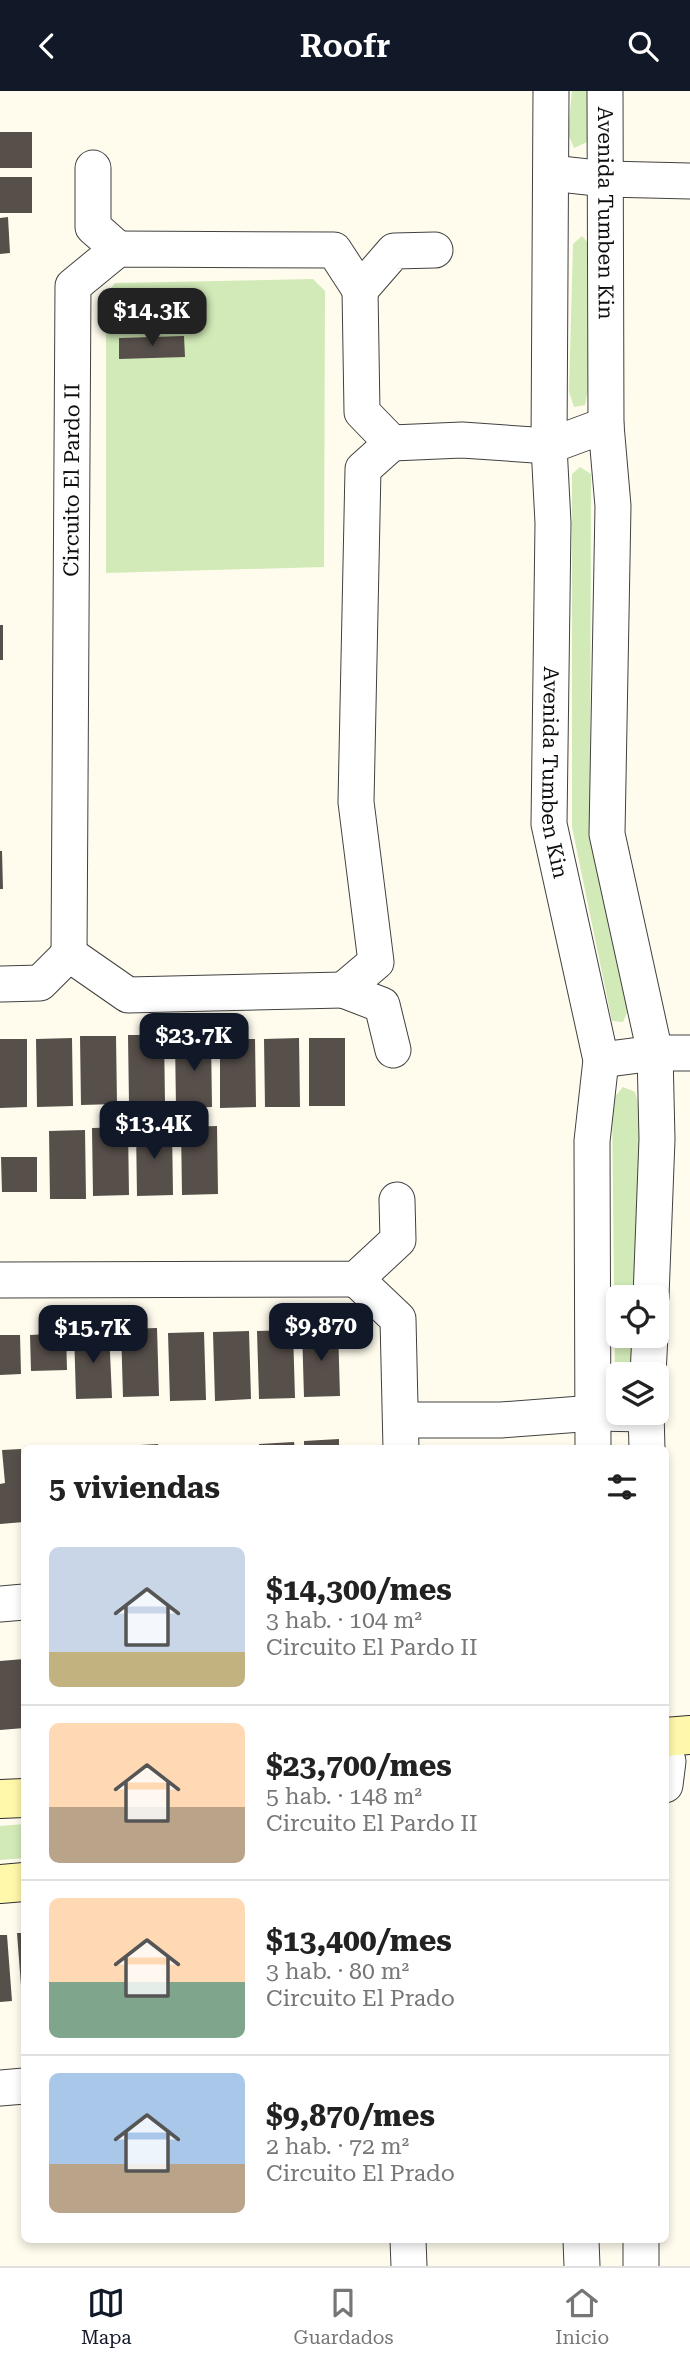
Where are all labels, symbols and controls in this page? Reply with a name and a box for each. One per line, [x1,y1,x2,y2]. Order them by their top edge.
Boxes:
icon: back [28,27,66,65]
text: Roofr [300,27,390,65]
icon: search [624,27,662,65]
street label: Avenida Tumben Kin [593,106,618,320]
pin: $14.3K [95,289,209,348]
text: $14.3K [114,297,190,324]
street label: Circuito El Pardo II [59,383,84,577]
street label: Avenida Tumben Kin [537,666,573,881]
pin: $23.7K [137,1013,251,1073]
text: $23.7K [156,1022,232,1049]
pin: $13.4K [97,1101,211,1161]
text: $13.4K [116,1110,192,1137]
map controls [606,1285,669,1425]
button: locate [606,1285,669,1348]
pin: $9,870 [264,1303,378,1363]
pin: $15.7K [36,1305,150,1365]
text: $9,870 [285,1312,357,1339]
text: $15.7K [55,1314,131,1341]
button: layers [606,1362,669,1425]
icon: filters [603,1468,641,1506]
text: 5 viviendas [49,1470,220,1505]
text: $14,300/mes [266,1572,452,1607]
icon: home [105,1575,189,1659]
text: 3 hab. · 104 m² [266,1607,422,1634]
text: Circuito El Pardo II [266,1634,478,1661]
text: $23,700/mes [266,1748,452,1783]
icon: home [105,1751,189,1835]
text: 5 hab. · 148 m² [266,1783,422,1810]
text: Circuito El Pardo II [266,1810,478,1837]
text: $13,400/mes [266,1923,452,1958]
icon: home [105,1926,189,2010]
text: 3 hab. · 80 m² [266,1958,409,1985]
text: Circuito El Prado [266,1985,455,2012]
text: $9,870/mes [266,2098,435,2133]
icon: home [105,2101,189,2185]
text: 2 hab. · 72 m² [266,2133,409,2160]
text: Circuito El Prado [266,2160,455,2187]
tab: Mapa [81,2284,132,2349]
tab: Guardados [293,2284,394,2349]
tab: Inicio [555,2284,609,2349]

